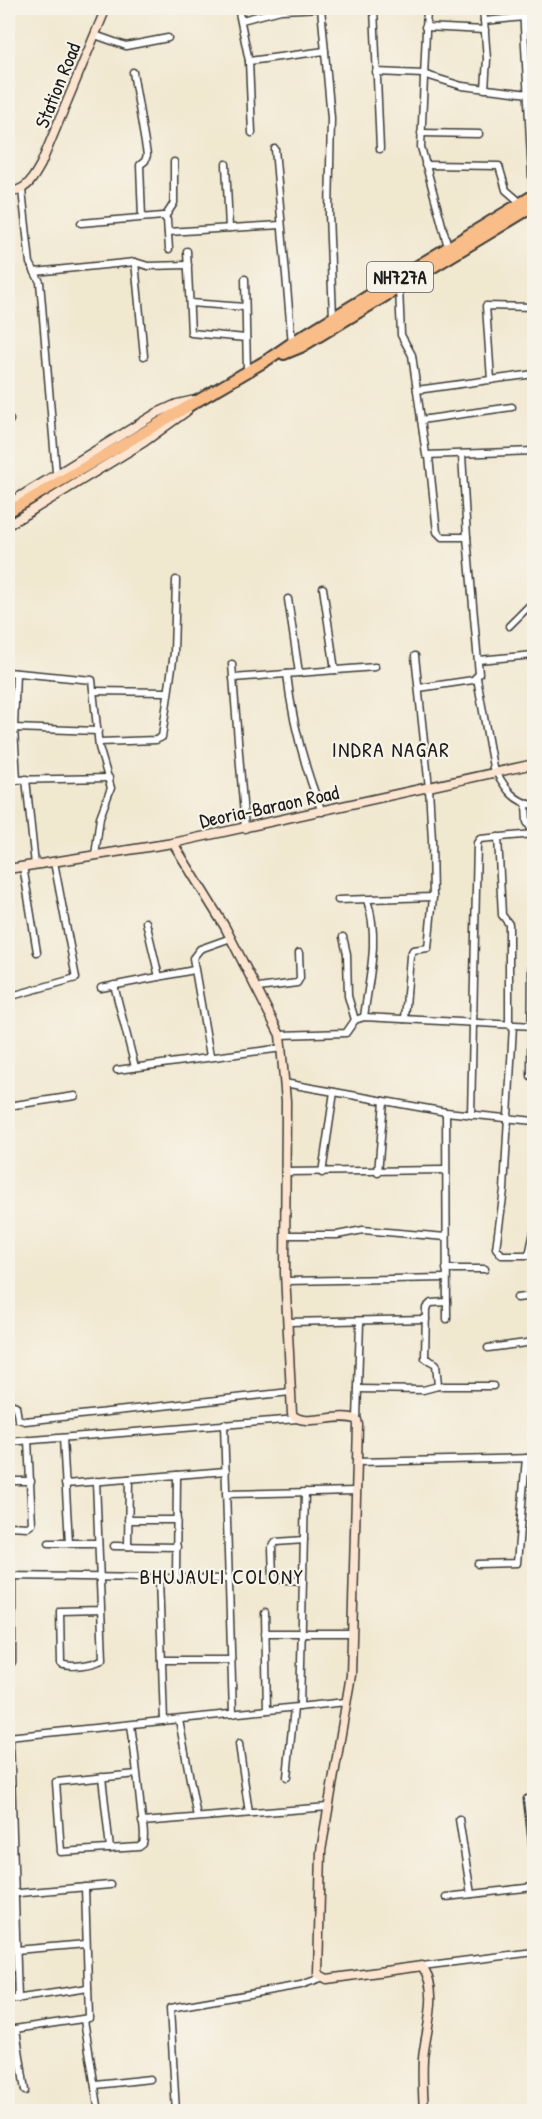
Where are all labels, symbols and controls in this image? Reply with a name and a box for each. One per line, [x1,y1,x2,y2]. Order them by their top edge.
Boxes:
street label: Station Road [28,38,86,132]
road number: NH727A [367,262,433,292]
district label: INDRA NAGAR [332,735,450,764]
street label: Deoria-Baraon Road [197,778,341,834]
district label: BHUJAULI COLONY [140,1562,304,1591]

